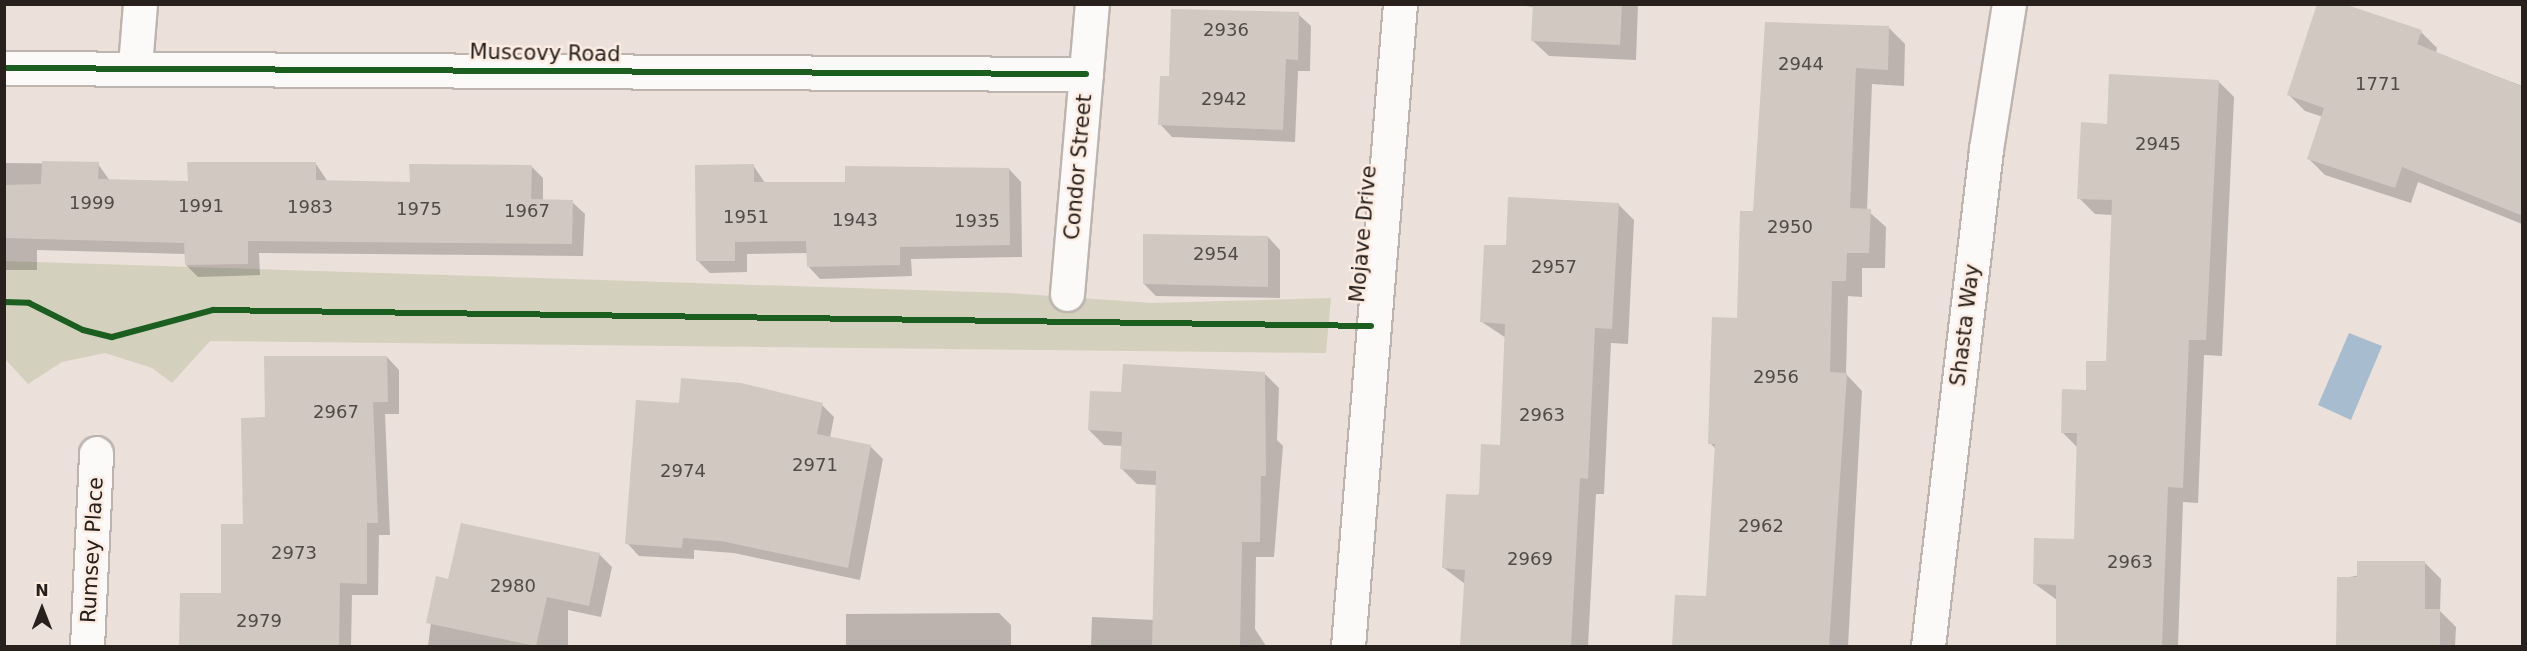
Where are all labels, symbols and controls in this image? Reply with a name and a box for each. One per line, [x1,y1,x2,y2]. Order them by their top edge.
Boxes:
house number: 2936 [1203,19,1249,41]
street label: Muscovy Road [469,39,621,67]
house number: 2944 [1778,53,1824,75]
house number: 1771 [2355,73,2401,95]
house number: 2942 [1201,88,1247,110]
street label: Condor Street [1059,93,1097,241]
house number: 2945 [2135,133,2181,155]
street label: Mojave Drive [1344,164,1382,304]
house number: 1999 [69,192,115,214]
house number: 1991 [178,195,224,217]
house number: 1983 [287,196,333,218]
house number: 1975 [396,198,442,220]
house number: 1967 [504,200,550,222]
house number: 1951 [723,206,769,228]
house number: 1943 [832,209,878,231]
house number: 1935 [954,210,1000,232]
house number: 2950 [1767,216,1813,238]
house number: 2954 [1193,243,1239,265]
house number: 2957 [1531,256,1577,278]
street label: Shasta Way [1945,262,1985,388]
house number: 2956 [1753,366,1799,388]
house number: 2967 [313,401,359,423]
house number: 2963 [1519,404,1565,426]
house number: 2971 [792,454,838,476]
house number: 2974 [660,460,706,482]
street label: Rumsey Place [76,476,108,624]
house number: 2962 [1738,515,1784,537]
house number: 2973 [271,542,317,564]
house number: 2969 [1507,548,1553,570]
house number: 2963 [2107,551,2153,573]
house number: 2980 [490,575,536,597]
north arrow [12,579,72,639]
text: N [35,581,49,600]
house number: 2979 [236,610,282,632]

